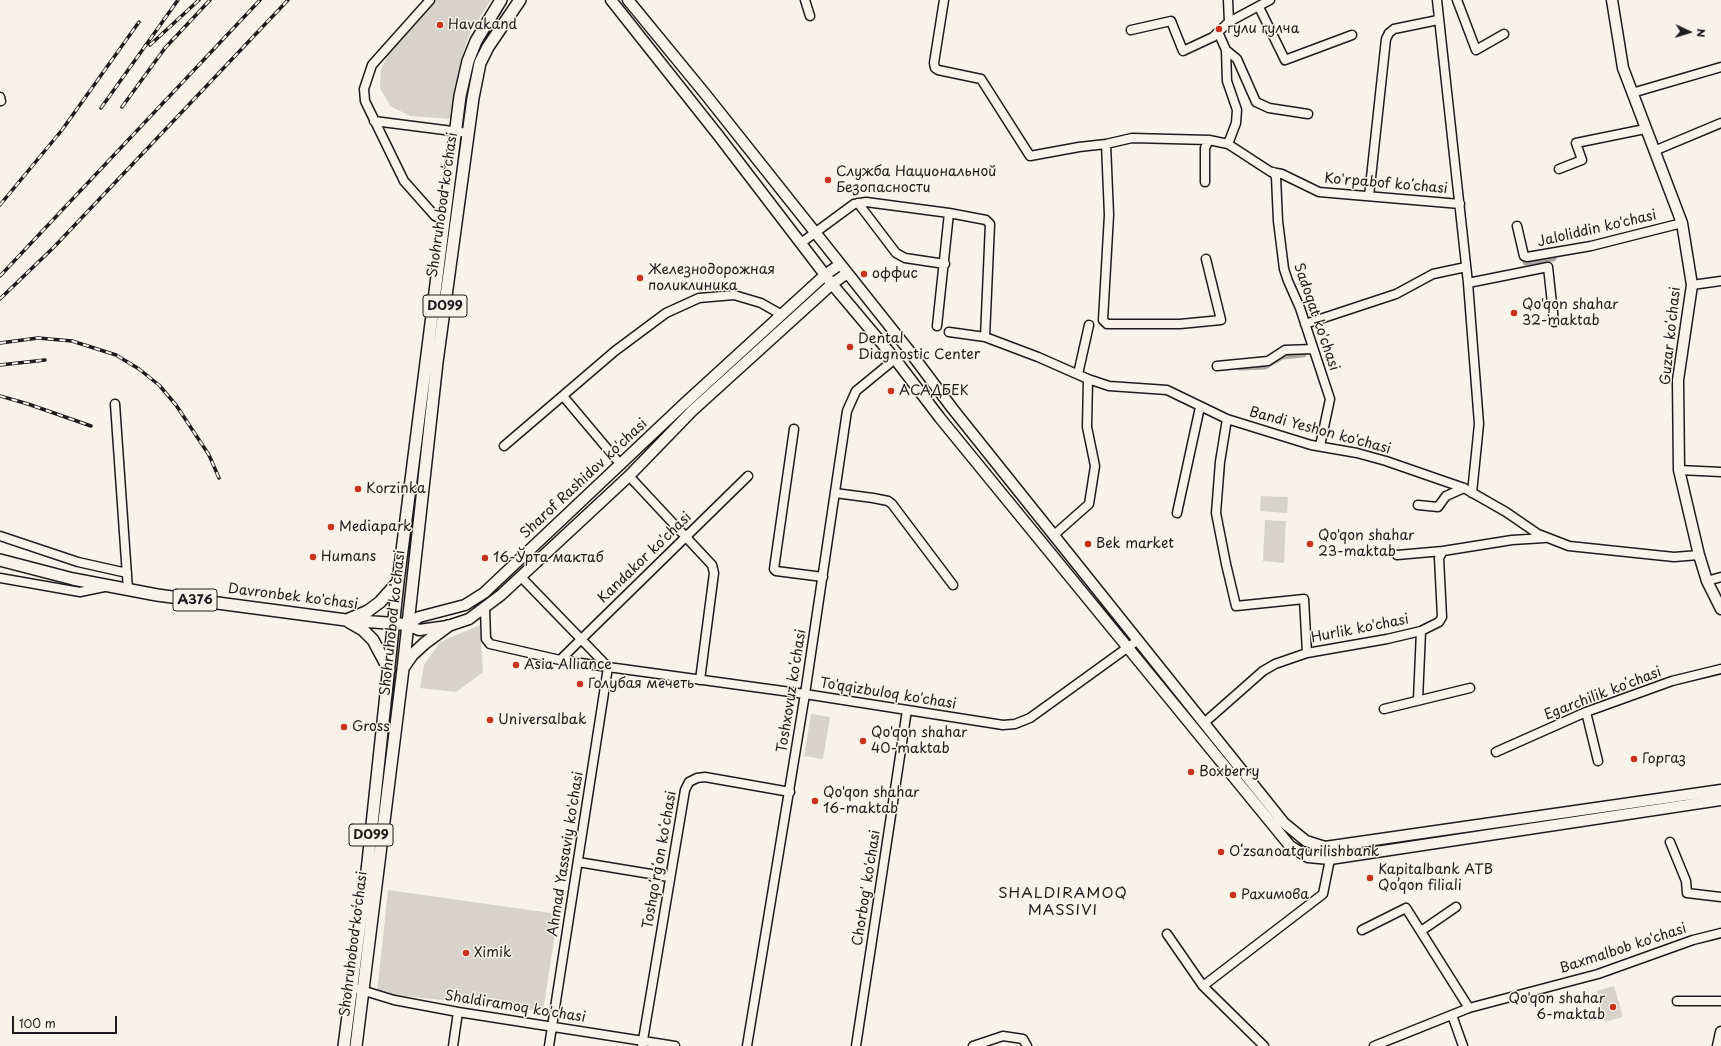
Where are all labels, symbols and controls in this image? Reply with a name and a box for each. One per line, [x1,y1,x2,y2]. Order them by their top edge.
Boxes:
north arrow [1669,12,1709,52]
place label: Havakand [448,17,517,33]
marker: Havakand [435,20,445,30]
place label: гули гулча [1227,21,1299,37]
marker: гули гулча [1214,24,1224,34]
text: N [1693,28,1710,38]
street label: Shohruhobod koʻchasi [424,131,462,279]
place label: Служба Национальной Безопасности [836,164,996,196]
street label: Ko'rpabof koʻchasi [1324,170,1448,198]
marker: Служба Национальной Безопасности [823,175,833,185]
street label: Jaloliddin ko'chasi [1536,207,1658,251]
street label: Sadoqat ko'chasi [1290,261,1342,373]
place label: Железнодорожная поликлиника [648,262,775,294]
place label: оффис [872,266,918,282]
marker: оффис [859,269,869,279]
marker: Железнодорожная поликлиника [635,273,645,283]
street label: Guzar koʻchasi [1657,286,1685,386]
road number: D099 [423,295,467,317]
place label: Qo'qon shahar 32-maktab [1522,297,1618,330]
marker: Qo'qon shahar 32-maktab [1509,308,1519,318]
place label: Dental Diagnostic Center [858,331,980,364]
marker: Dental Diagnostic Center [845,342,855,352]
place label: АСАДБЕК [899,383,968,399]
marker: АСАДБЕК [886,386,896,396]
street label: Bandi Yeshon ko'chasi [1247,404,1393,458]
street label: Sharof Rashidov ko'chasi [517,416,651,542]
place label: Korzinka [366,481,426,497]
marker: Korzinka [353,484,363,494]
street label: Kandakor ko'chasi [595,509,695,607]
place label: Mediapark [339,519,412,535]
marker: Mediapark [326,522,336,532]
place label: Qo'qon shahar 23-maktab [1318,528,1414,560]
place label: Bek market [1096,536,1174,552]
marker: Bek market [1083,539,1093,549]
marker: Qo'qon shahar 23-maktab [1305,539,1315,549]
place label: Humans [321,549,376,565]
street label: Shohruhobod koʻchasi [377,549,409,697]
place label: 16-Ўрта мактаб [493,550,604,566]
marker: Humans [308,552,318,562]
marker: 16-Ўрта мактаб [480,553,490,563]
street label: Davronbek ko'chasi [227,581,359,613]
road number: A376 [173,589,217,611]
street label: Hurlik ko'chasi [1310,611,1410,647]
street label: Toshxovuz koʻchasi [774,628,810,754]
place label: Asia Alliance [524,657,612,673]
marker: Asia Alliance [511,660,521,670]
street label: Egarchilik koʻchasi [1542,664,1664,724]
street label: To'qqizbuloq ko'chasi [818,675,958,713]
place label: Голубая мечеть [588,676,694,692]
marker: Голубая мечеть [575,679,585,689]
place label: Universalbak [498,712,586,728]
marker: Universalbak [485,715,495,725]
place label: Gross [352,719,390,735]
marker: Gross [339,722,349,732]
place label: Qo'qon shahar 40-maktab [871,725,967,758]
marker: Qo'qon shahar 40-maktab [858,736,868,746]
place label: Горгаз [1642,751,1686,767]
marker: Горгаз [1629,754,1639,764]
place label: Boxberry [1199,764,1259,780]
marker: Boxberry [1186,767,1196,777]
street label: Ahmad Yassaviy ko'chasi [545,770,587,938]
place label: Qo'qon shahar 16-maktab [823,785,919,818]
street label: Toshqoʻrgʻon koʻchasi [640,790,680,930]
marker: Qo'qon shahar 16-maktab [810,796,820,806]
road number: D099 [349,824,393,846]
street label: Chorbog' ko'chasi [850,829,884,947]
place label: Oʻzsanoatqurilishbank [1229,844,1379,860]
marker: Oʻzsanoatqurilishbank [1216,847,1226,857]
place label: Kapitalbank ATB Qo’qon filiali [1378,862,1493,894]
street label: Shohruhobod koʻchasi [337,870,371,1018]
marker: Kapitalbank ATB Qo’qon filiali [1365,873,1375,883]
district label: SHALDIRAMOQ MASSIVI [999,885,1127,920]
place label: Рахимова [1241,887,1309,903]
marker: Рахимова [1228,890,1238,900]
street label: Baxmalbob ko'chasi [1557,920,1689,978]
place label: Ximik [474,945,512,961]
marker: Ximik [461,948,471,958]
street label: Shaldiramoq ko'chasi [443,988,587,1026]
place label: Qo'qon shahar 6-maktab [1509,991,1605,1024]
marker: Qo'qon shahar 6-maktab [1608,1002,1618,1012]
scale bar [14,1008,119,1034]
text: 100 m [19,1014,56,1032]

